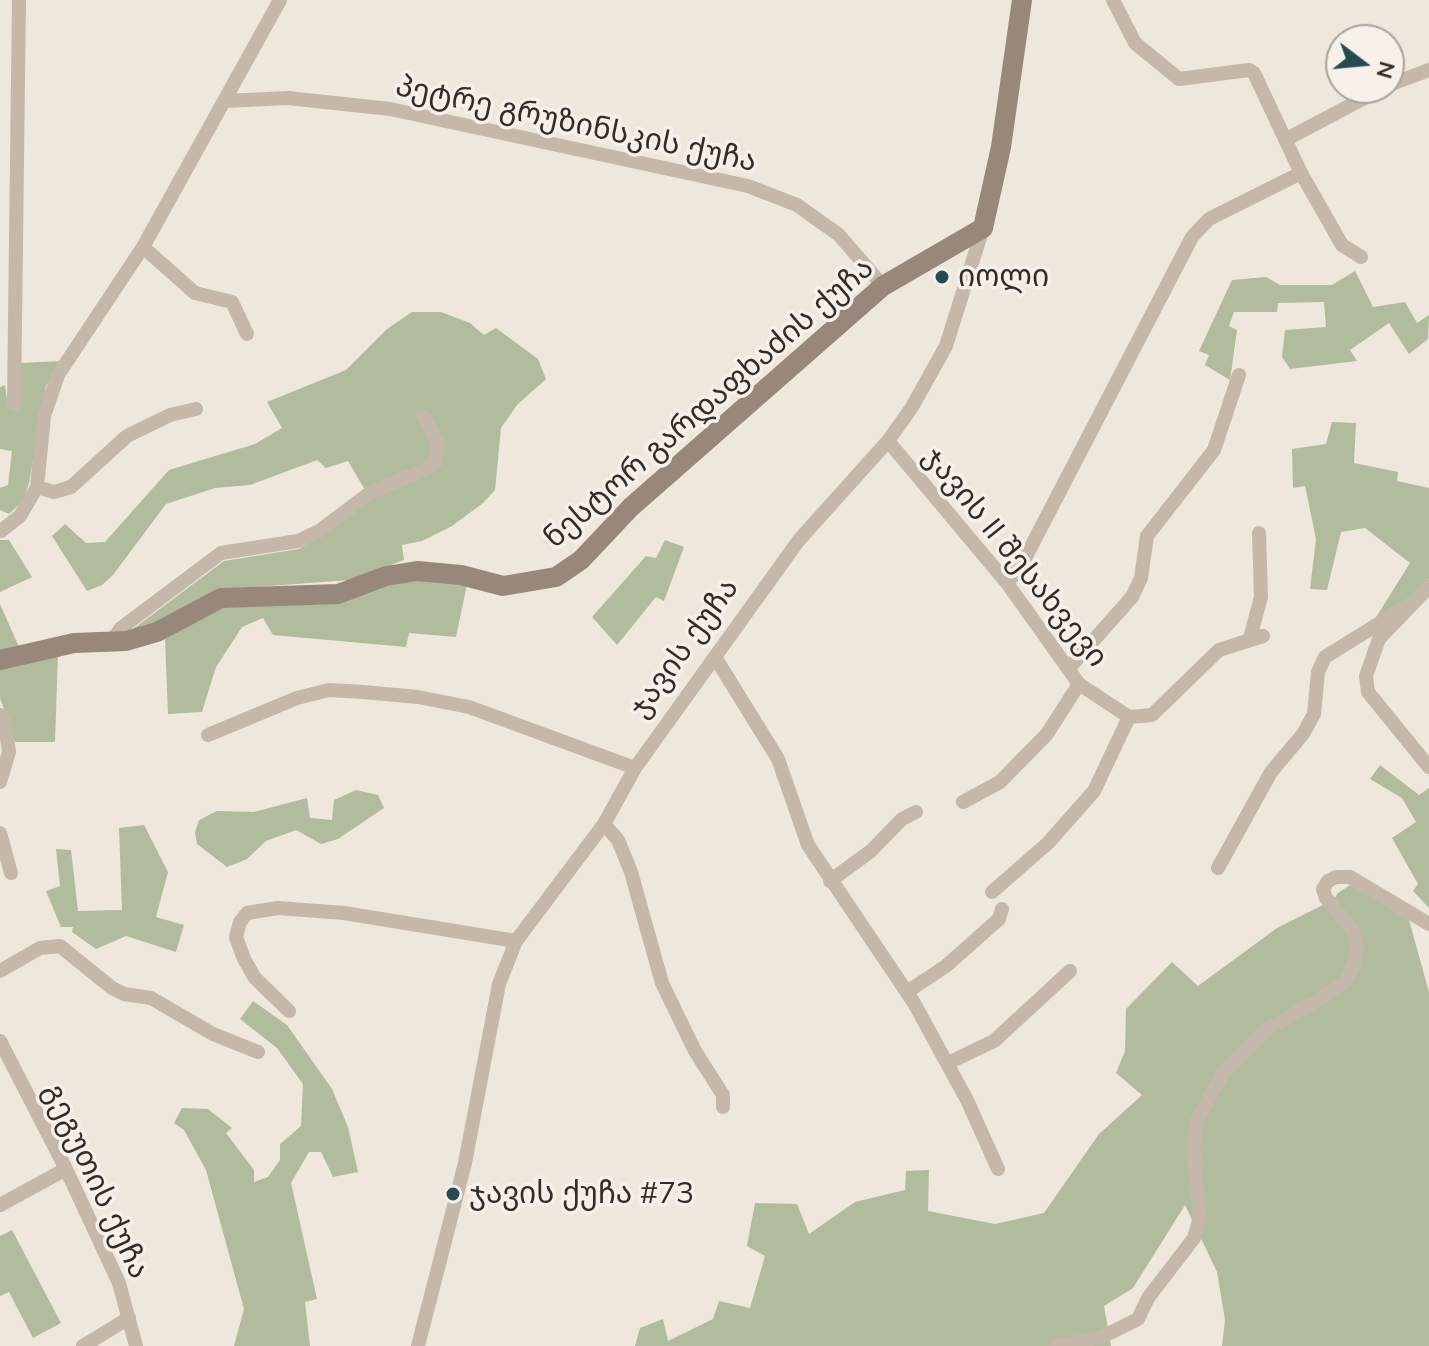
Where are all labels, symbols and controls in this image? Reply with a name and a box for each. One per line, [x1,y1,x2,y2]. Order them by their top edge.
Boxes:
north arrow [1325,24,1405,104]
text: N [1370,58,1402,82]
street label: პეტრე გრუზინსკის ქუჩა [392,68,760,180]
street label: ნესტორ გარდაფხაძის ქუჩა [537,250,881,556]
place label: იოლი [958,259,1049,295]
marker: იოლი [933,268,951,286]
street label: ჯავის II შესახვევი [915,439,1115,675]
street label: ჯავის ქუჩა [621,571,747,725]
street label: გეგუთის ქუჩა [35,1078,157,1284]
place label: ჯავის ქუჩა #73 [469,1176,694,1212]
marker: ჯავის ქუჩა #73 [444,1185,462,1203]

